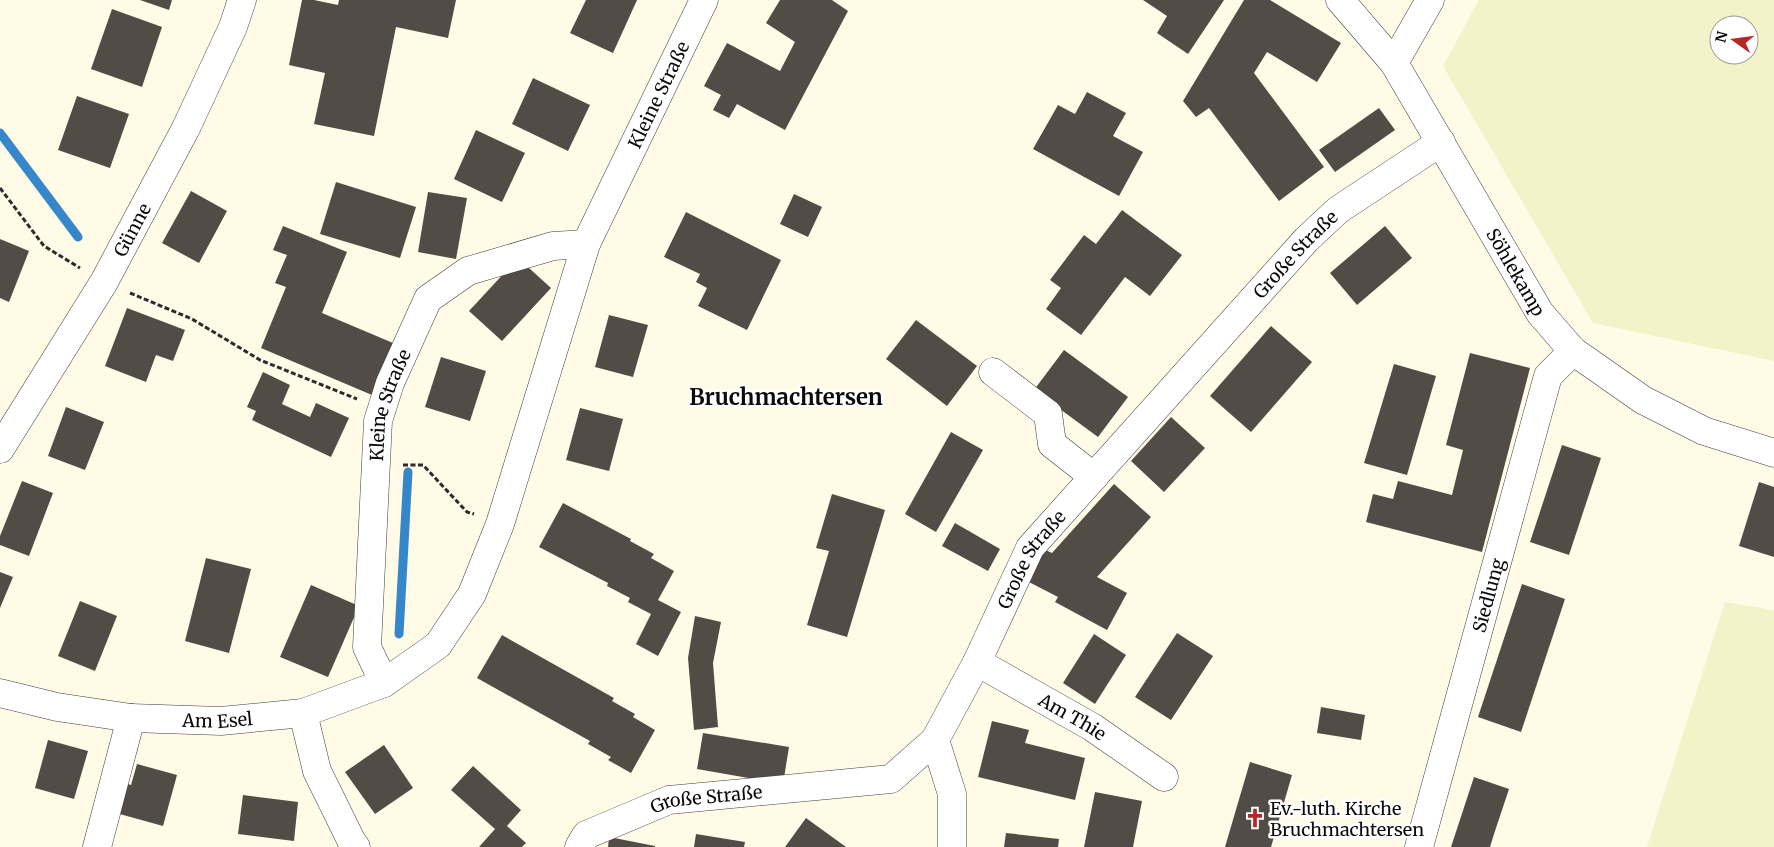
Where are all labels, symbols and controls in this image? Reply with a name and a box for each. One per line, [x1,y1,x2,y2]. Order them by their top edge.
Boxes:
north arrow [1709,15,1759,65]
text: N [1711,29,1731,44]
street label: Kleine Straße [623,37,694,152]
street label: Günne [108,199,156,260]
street label: Große Straße [1248,205,1342,303]
street label: Söhlekamp [1481,224,1551,320]
street label: Kleine Straße [365,345,415,462]
district label: Bruchmachtersen [689,383,883,411]
street label: Große Straße [992,505,1070,612]
street label: Siedlung [1467,555,1509,635]
street label: Am Thie [1034,687,1111,745]
street label: Am Esel [181,706,254,733]
street label: Große Straße [647,780,763,818]
place label: Ev.-luth. Kirche Bruchmachtersen [1270,797,1424,841]
church icon: Ev.-luth. Kirche Bruchmachtersen [1244,807,1266,829]

